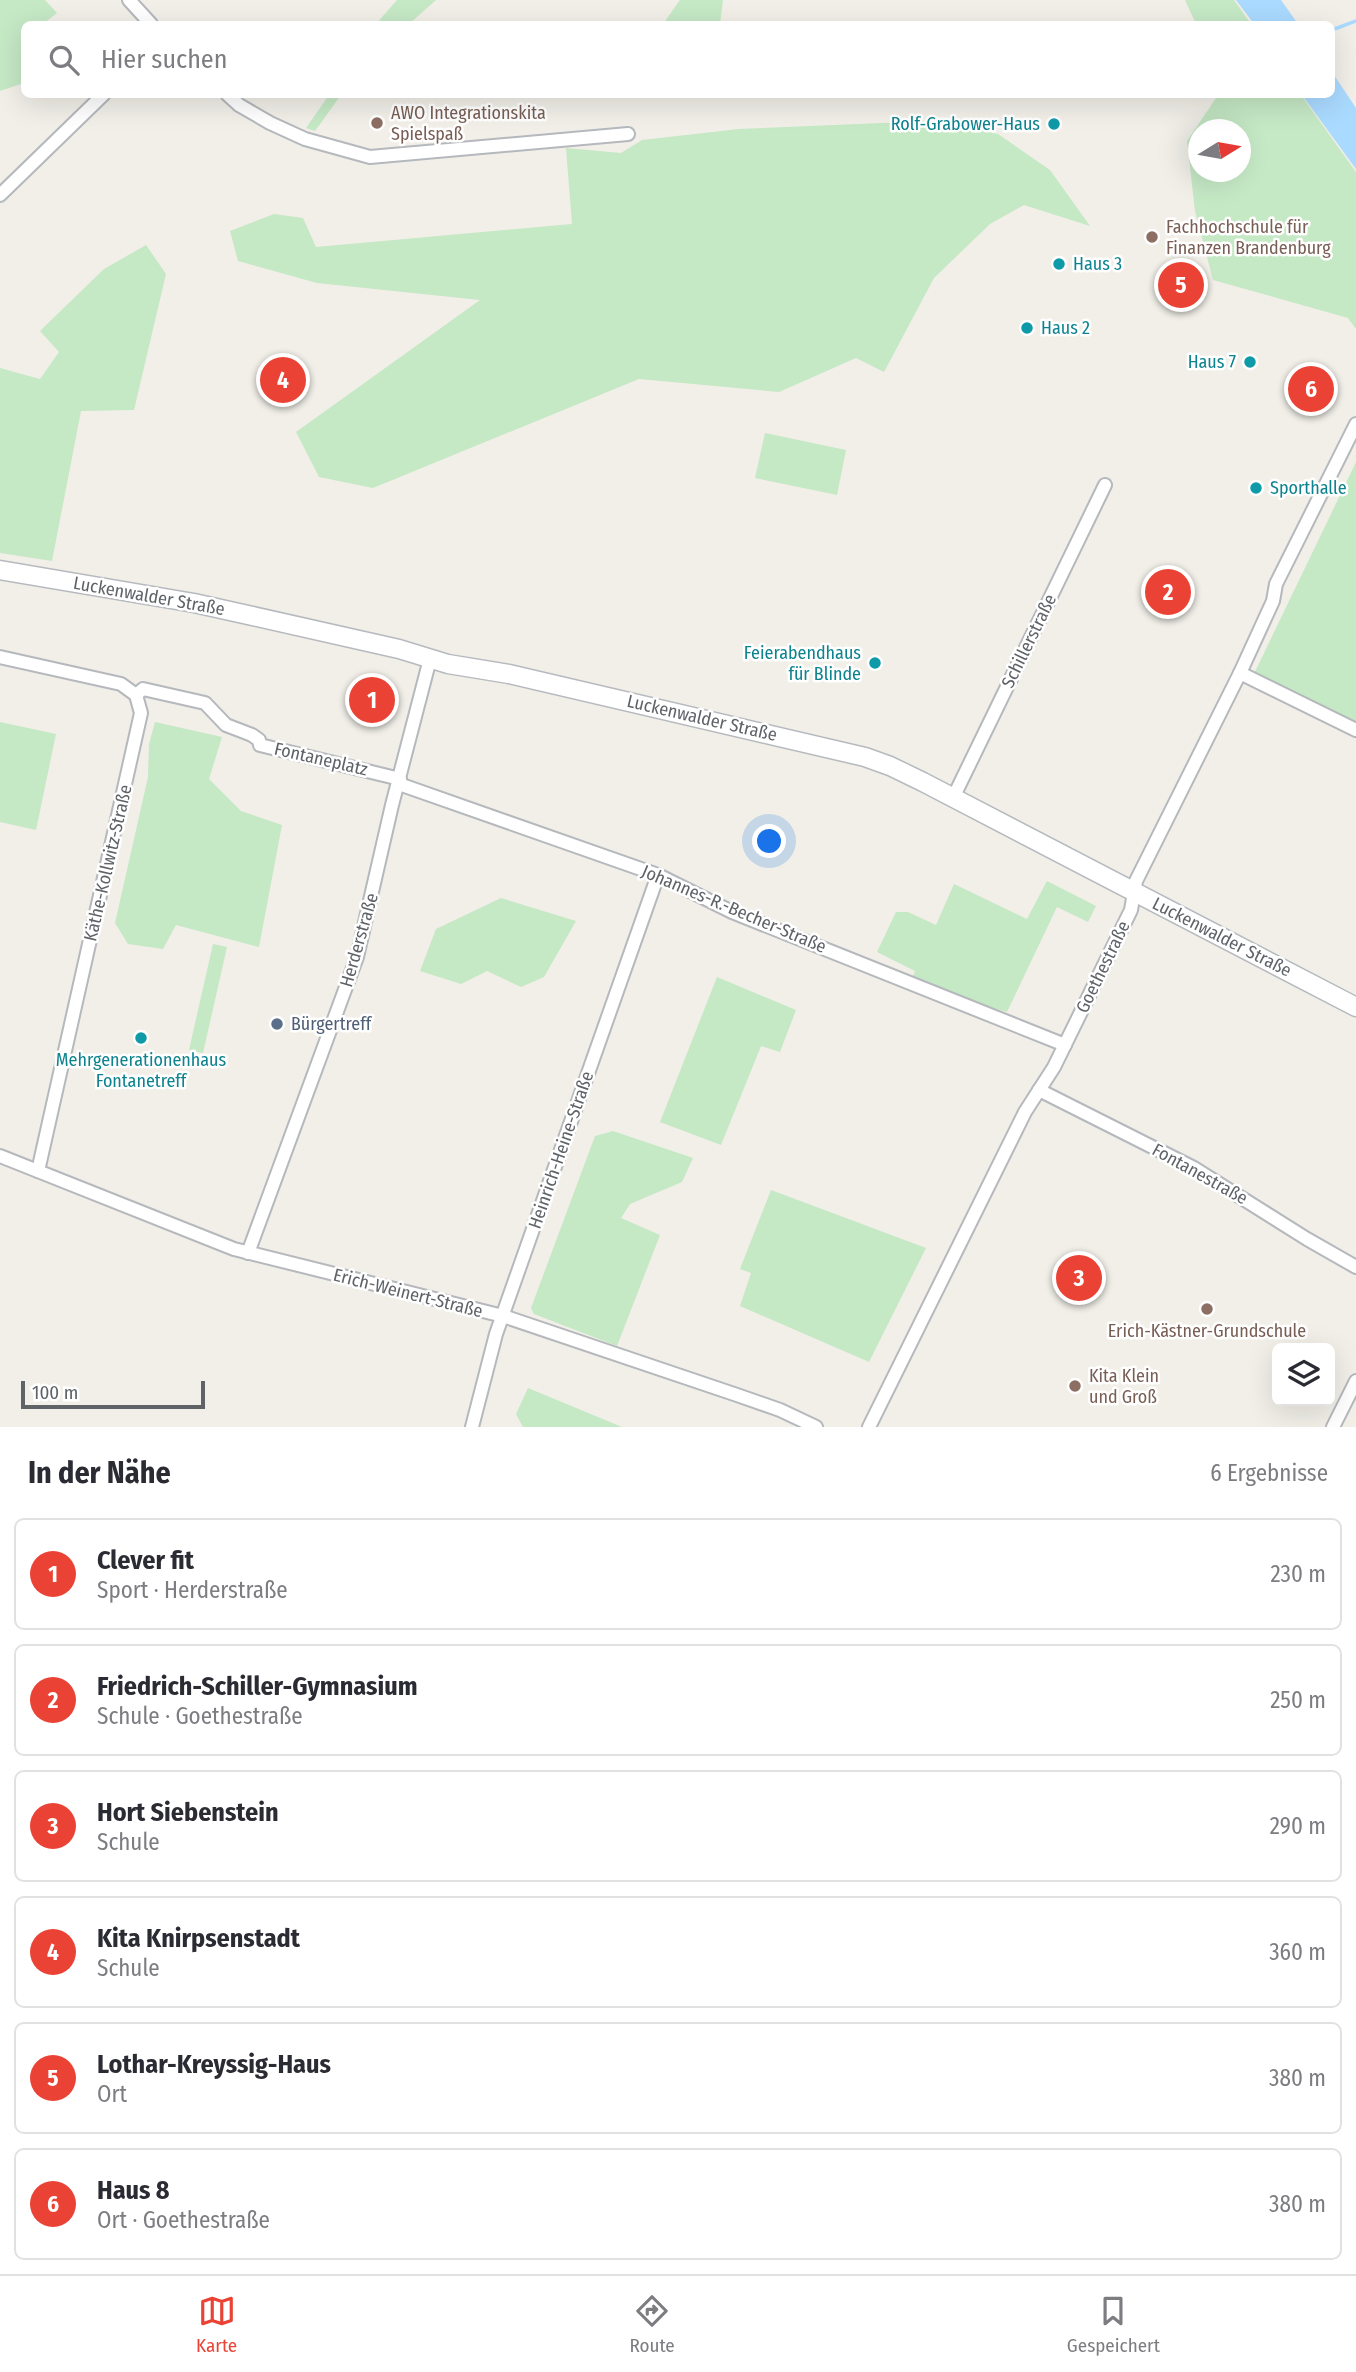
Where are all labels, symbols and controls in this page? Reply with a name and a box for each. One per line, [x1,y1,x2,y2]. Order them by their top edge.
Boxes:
search box [21,21,1335,98]
icon: search [45,41,83,79]
text: Hier suchen [101,44,227,75]
place label: AWO Integrationskita Spielspaß [391,102,546,145]
place label: Rolf-Grabower-Haus [891,113,1040,135]
marker: AWO Integrationskita Spielspaß [369,115,385,131]
marker: Rolf-Grabower-Haus [1046,116,1062,132]
north arrow [1188,119,1251,182]
place label: Fachhochschule für Finanzen Brandenburg [1166,216,1331,259]
marker: Fachhochschule für Finanzen Brandenburg [1144,229,1160,245]
place label: Haus 3 [1073,253,1122,275]
marker: Haus 3 [1051,256,1067,272]
pin: 5 [1158,259,1204,311]
place label: Haus 2 [1041,317,1090,339]
marker: Haus 2 [1019,320,1035,336]
place label: Haus 7 [1188,351,1236,373]
pin: 4 [260,354,306,406]
marker: Haus 7 [1242,354,1258,370]
pin: 6 [1288,363,1334,415]
place label: Sporthalle [1270,477,1347,499]
marker: Sporthalle [1248,480,1264,496]
pin: 2 [1145,566,1191,618]
street label: Luckenwalder Straße [72,572,226,620]
street label: Schillerstraße [997,590,1061,691]
place label: Feierabendhaus für Blinde [744,642,861,685]
marker: Feierabendhaus für Blinde [867,655,883,671]
pin: 1 [349,674,395,726]
street label: Luckenwalder Straße [625,690,779,746]
street label: Fontaneplatz [272,738,370,780]
street label: Käthe-Kollwitz-Straße [79,783,137,943]
your location [752,824,786,858]
street label: Johannes-R.-Becher-Straße [638,860,830,958]
street label: Herderstraße [335,890,383,990]
street label: Luckenwalder Straße [1149,892,1295,982]
street label: Goethestraße [1071,917,1135,1017]
place label: Bürgertreff [291,1013,373,1035]
marker: Bürgertreff [269,1016,285,1032]
marker: Mehrgenerationenhaus Fontanetreff [133,1030,149,1046]
place label: Mehrgenerationenhaus Fontanetreff [56,1049,226,1092]
street label: Heinrich-Heine-Straße [524,1068,598,1232]
street label: Fontanestraße [1148,1139,1252,1209]
pin: 3 [1056,1252,1102,1304]
street label: Erich-Weinert-Straße [331,1264,485,1322]
marker: Erich-Kästner-Grundschule [1199,1301,1215,1317]
place label: Erich-Kästner-Grundschule [1108,1320,1306,1342]
map controls [1272,1343,1335,1406]
button: layers [1272,1343,1335,1406]
place label: Kita Klein und Groß [1089,1365,1159,1408]
scale bar [21,1378,205,1410]
marker: Kita Klein und Groß [1067,1378,1083,1394]
text: 100 m [32,1381,78,1404]
text: In der Nähe [28,1455,171,1491]
text: 6 Ergebnisse [1210,1459,1328,1487]
text: Clever fit [97,1545,194,1576]
text: 1 [48,1560,58,1588]
text: 230 m [1270,1560,1326,1588]
text: Sport · Herderstraße [97,1576,288,1604]
text: Friedrich-Schiller-Gymnasium [97,1671,418,1702]
text: 2 [48,1686,58,1714]
text: 250 m [1270,1686,1326,1714]
text: Schule · Goethestraße [97,1702,303,1730]
text: Hort Siebenstein [97,1797,279,1828]
text: 3 [48,1812,58,1840]
text: 290 m [1270,1812,1326,1840]
text: Schule [97,1828,160,1856]
text: Kita Knirpsenstadt [97,1923,300,1954]
text: 4 [47,1938,59,1966]
text: 360 m [1269,1938,1326,1966]
text: Schule [97,1954,160,1982]
text: Lothar-Kreyssig-Haus [97,2049,331,2080]
text: 5 [47,2064,59,2092]
text: 380 m [1269,2064,1326,2092]
text: Ort [97,2080,127,2108]
text: Haus 8 [97,2175,170,2206]
text: 6 [47,2190,59,2218]
text: 380 m [1269,2190,1326,2218]
text: Ort · Goethestraße [97,2206,270,2234]
tab: Karte [196,2292,237,2357]
tab: Route [629,2292,675,2357]
tab: Gespeichert [1067,2292,1160,2357]

